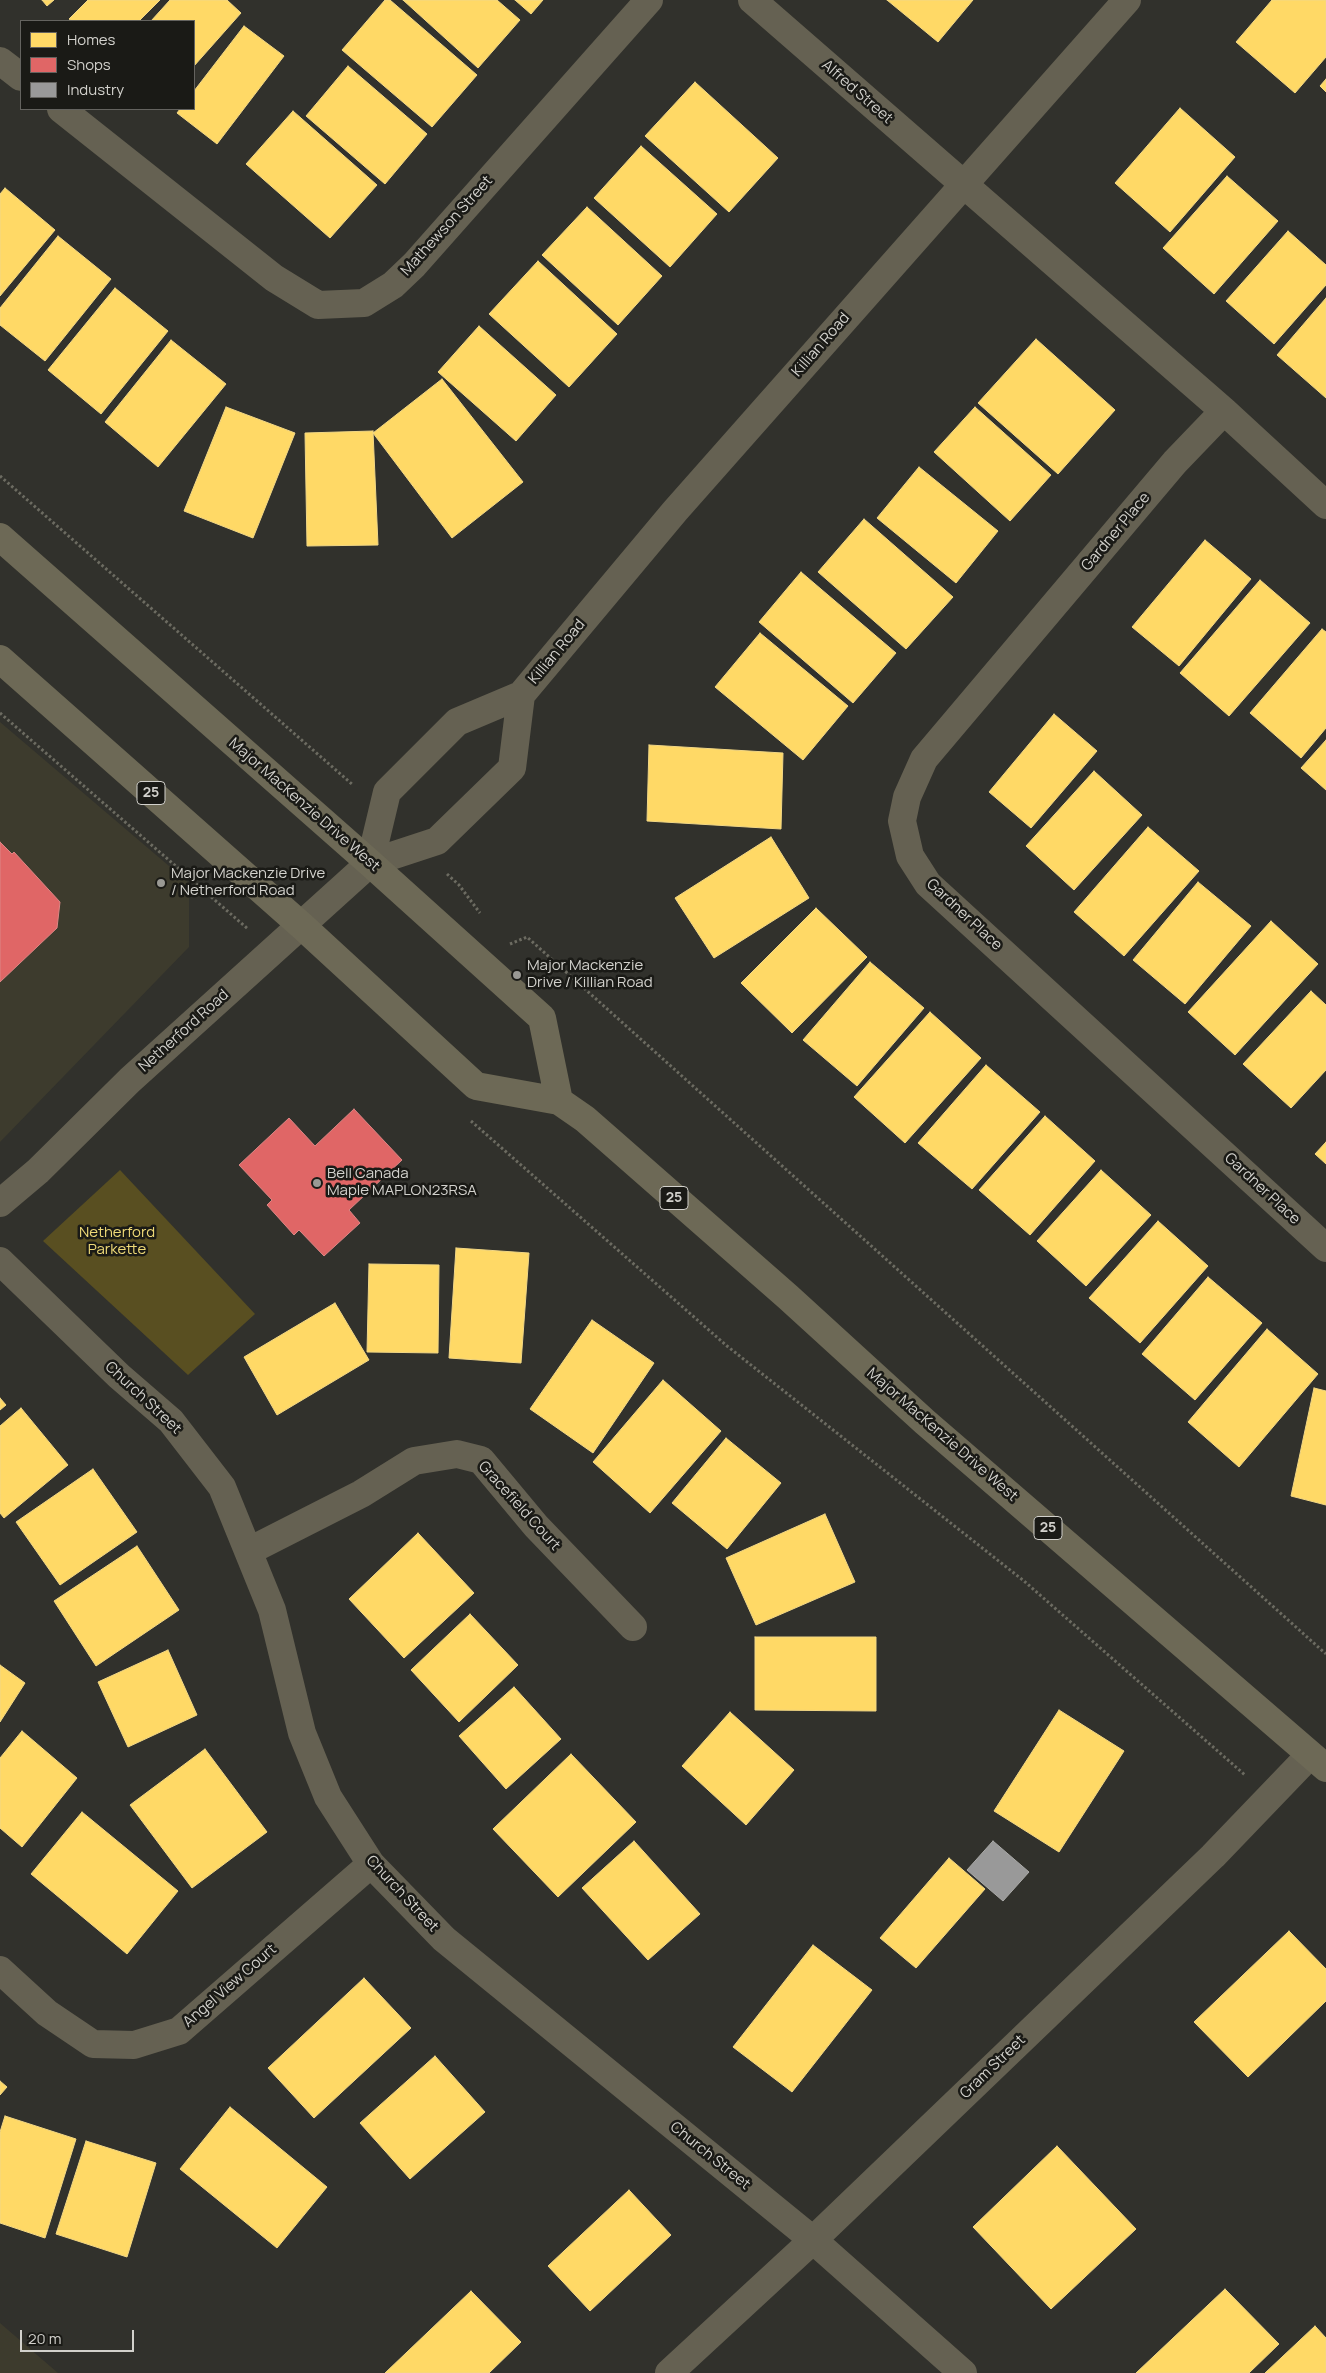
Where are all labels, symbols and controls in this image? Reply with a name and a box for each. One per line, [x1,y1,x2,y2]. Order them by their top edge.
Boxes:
legend [20,20,195,110]
text: Homes [67,29,115,50]
text: Shops [67,54,111,75]
street label: Alfred Street [818,56,896,128]
text: Industry [67,79,124,100]
street label: Mathewson Street [397,172,497,280]
street label: Killian Road [788,309,854,381]
street label: Gardner Place [1078,489,1154,575]
street label: Killian Road [525,616,589,688]
street label: Major MacKenzie Drive West [225,735,383,875]
road number: 25 [137,781,165,804]
place label: Major Mackenzie Drive / Netherford Road [171,865,325,900]
street label: Gardner Place [922,875,1006,955]
marker: Major Mackenzie Drive / Netherford Road [155,877,167,889]
place label: Major Mackenzie Drive / Killian Road [527,957,653,992]
marker: Major Mackenzie Drive / Killian Road [511,969,523,981]
street label: Netherford Road [135,986,233,1076]
street label: Gardner Place [1220,1149,1304,1229]
place label: Bell Canada Maple MAPLON23RSA [327,1165,477,1200]
marker: Bell Canada Maple MAPLON23RSA [311,1177,323,1189]
road number: 25 [660,1186,688,1210]
park label: Netherford Parkette [79,1224,155,1259]
street label: Church Street [101,1358,185,1438]
street label: Major MacKenzie Drive West [863,1365,1021,1505]
street label: Gracefield Court [474,1458,564,1554]
road number: 25 [1034,1516,1062,1540]
street label: Church Street [362,1852,442,1936]
street label: Angel View Court [180,1941,280,2031]
street label: Gram Street [957,2031,1029,2103]
street label: Church Street [666,2118,754,2194]
scale bar [22,2320,136,2352]
text: 20 m [28,2328,61,2349]

